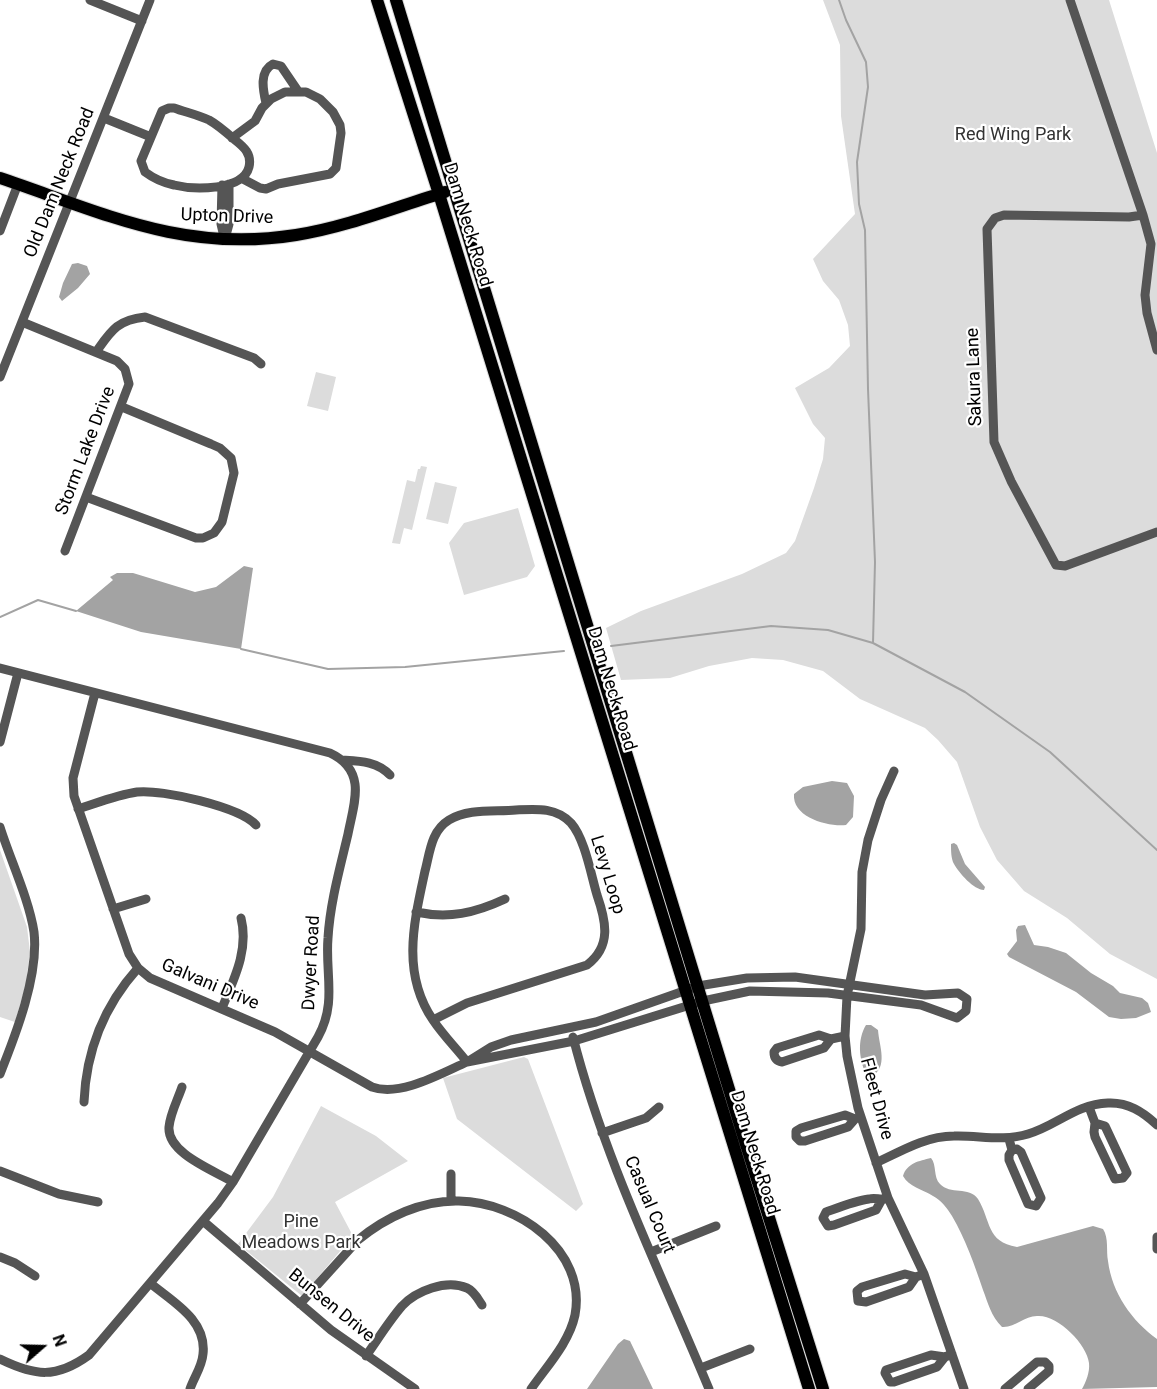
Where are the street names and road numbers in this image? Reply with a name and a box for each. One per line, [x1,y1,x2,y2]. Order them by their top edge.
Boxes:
street label: Old Dam Neck Road [20,105,100,261]
street label: Dam Neck Road [438,160,496,290]
street label: Upton Drive [180,205,274,229]
street label: Sakura Lane [962,327,988,427]
street label: Storm Lake Drive [52,384,120,518]
street label: Dam Neck Road [582,624,640,754]
street label: Levy Loop [585,833,629,917]
street label: Dwyer Road [299,915,325,1011]
street label: Galvani Drive [158,955,262,1015]
street label: Fleet Drive [855,1056,897,1142]
street label: Dam Neck Road [725,1088,783,1218]
street label: Casual Court [619,1153,679,1257]
street label: Bunsen Drive [283,1265,379,1347]

